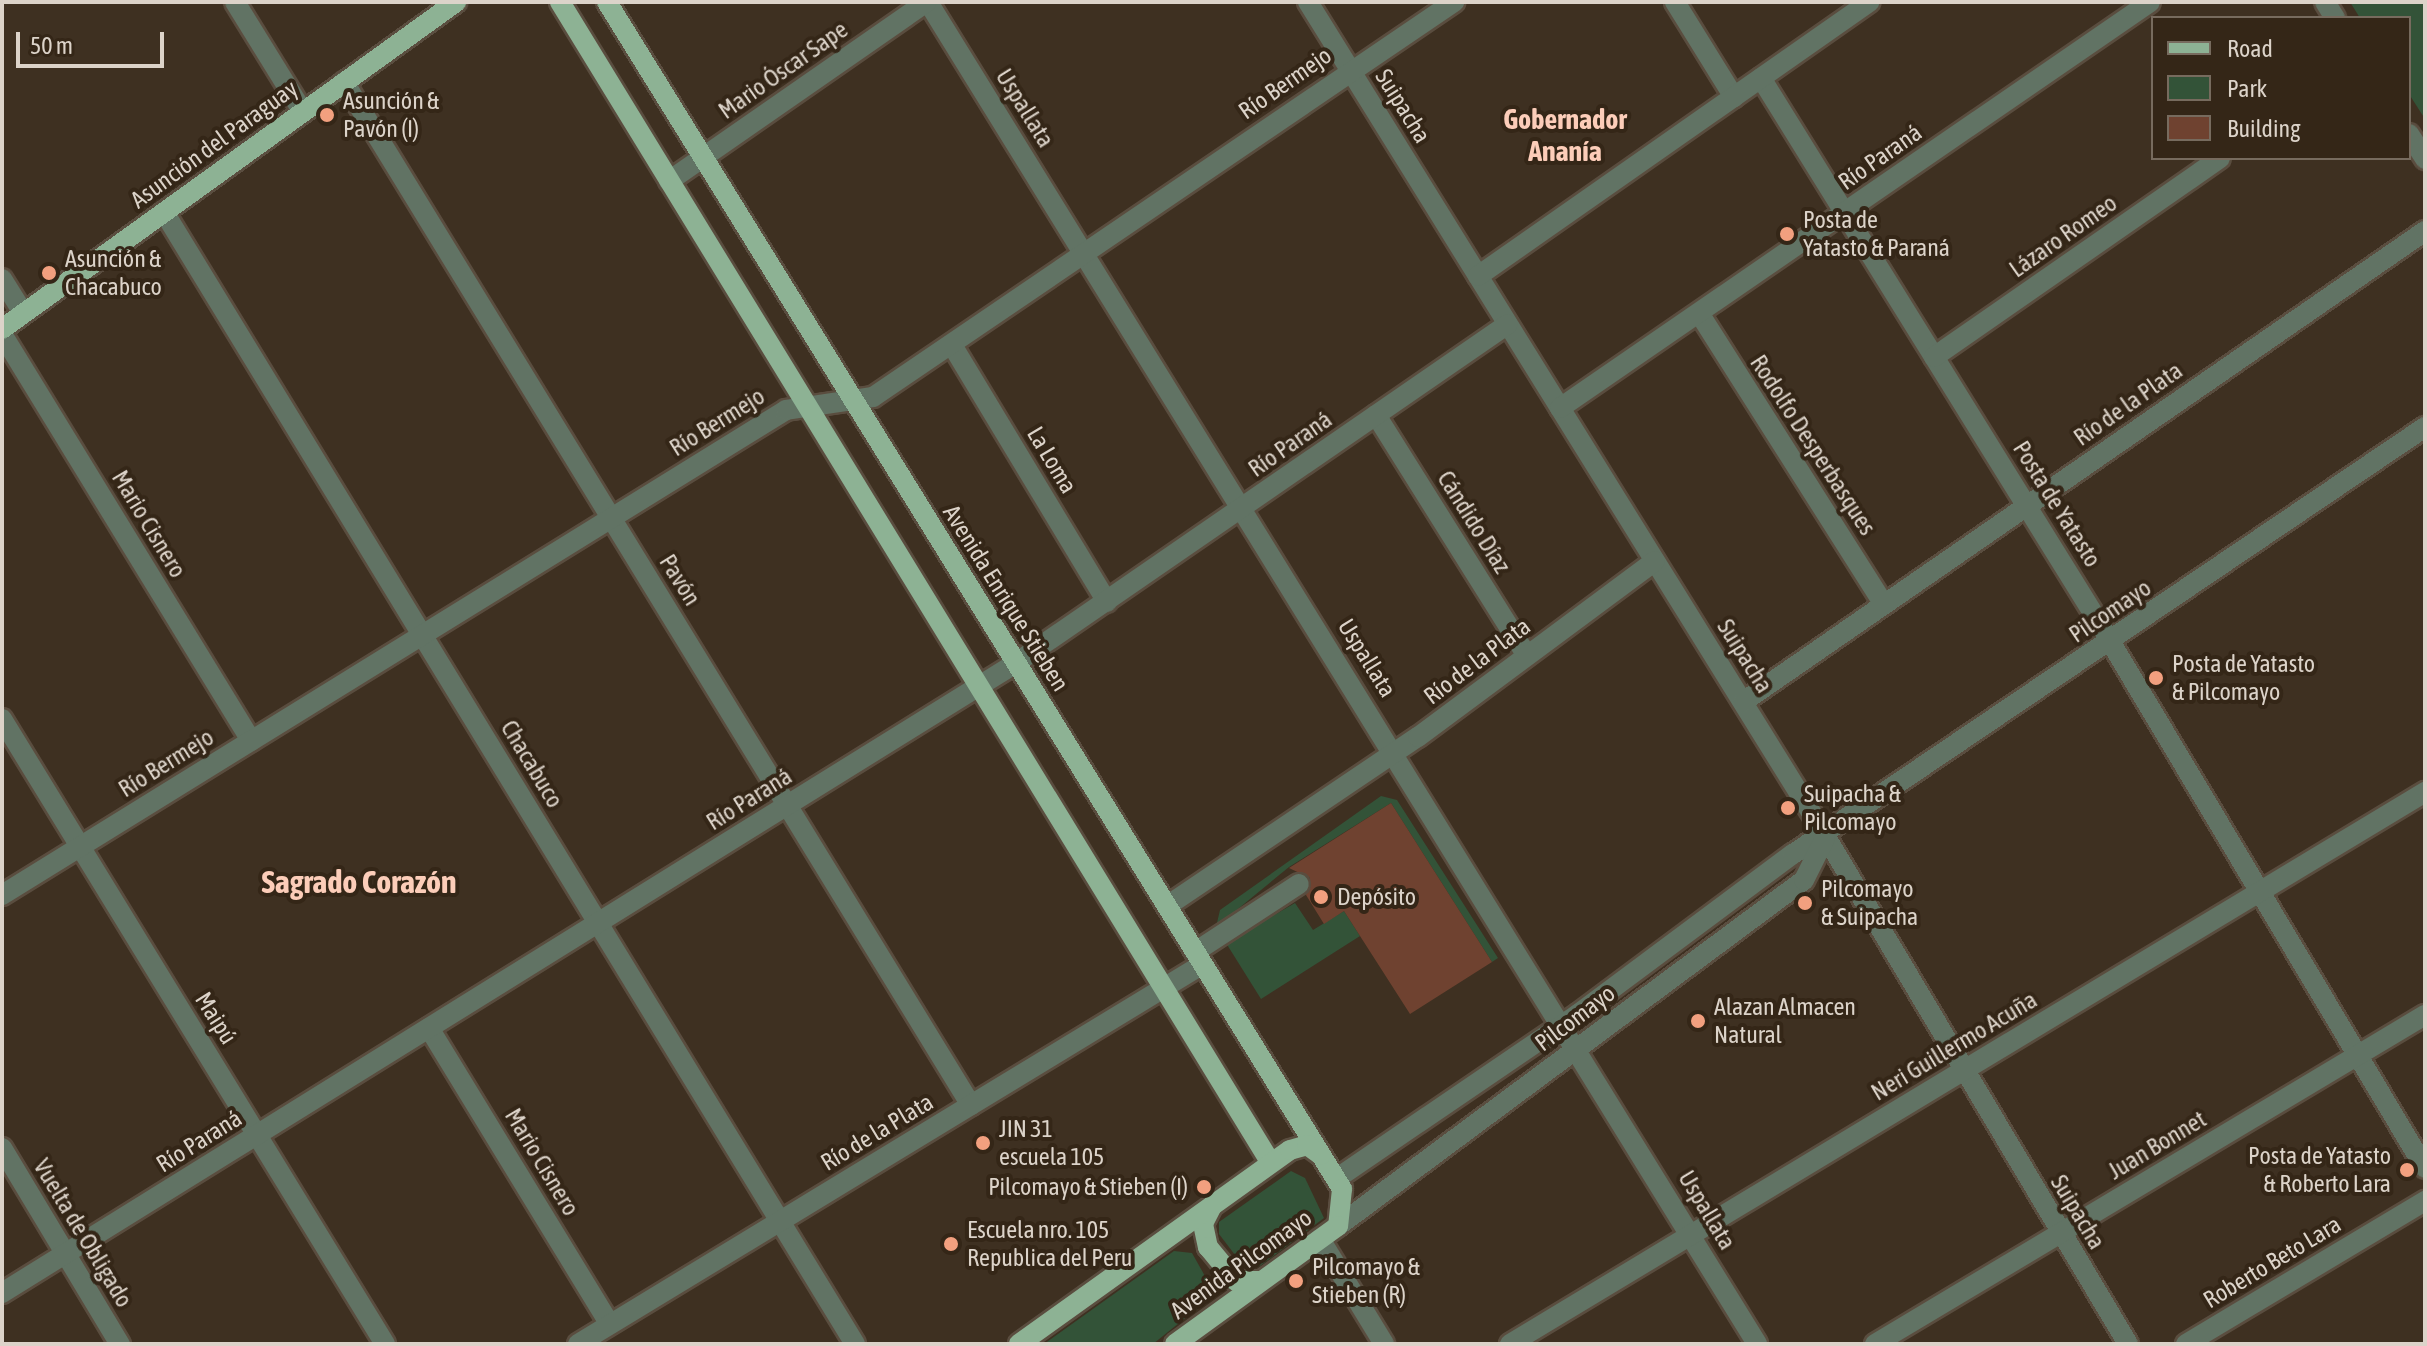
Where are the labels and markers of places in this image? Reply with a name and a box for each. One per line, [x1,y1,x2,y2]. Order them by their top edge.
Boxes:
place label: Asunción & Pavón (I) [343,87,440,143]
marker: Asunción & Pavón (I) [318,106,336,124]
place label: Posta de Yatasto & Paraná [1803,206,1950,262]
marker: Posta de Yatasto & Paraná [1778,225,1796,243]
place label: Asunción & Chacabuco [65,245,162,301]
marker: Asunción & Chacabuco [40,264,58,282]
place label: Posta de Yatasto & Pilcomayo [2172,650,2315,706]
marker: Posta de Yatasto & Pilcomayo [2147,669,2165,687]
place label: Suipacha & Pilcomayo [1804,780,1901,836]
marker: Suipacha & Pilcomayo [1779,799,1797,817]
place label: Pilcomayo & Suipacha [1821,875,1918,931]
place label: Depósito [1337,883,1416,911]
marker: Depósito [1312,888,1330,906]
marker: Pilcomayo & Suipacha [1796,894,1814,912]
place label: Alazan Almacen Natural [1714,993,1856,1049]
marker: Alazan Almacen Natural [1689,1012,1707,1030]
place label: JIN 31 escuela 105 [999,1115,1104,1171]
marker: JIN 31 escuela 105 [974,1134,992,1152]
place label: Posta de Yatasto & Roberto Lara [2248,1142,2391,1198]
marker: Posta de Yatasto & Roberto Lara [2398,1161,2416,1179]
place label: Pilcomayo & Stieben (I) [988,1173,1188,1201]
marker: Pilcomayo & Stieben (I) [1195,1178,1213,1196]
place label: Escuela nro. 105 Republica del Peru [967,1216,1132,1272]
marker: Escuela nro. 105 Republica del Peru [942,1235,960,1253]
place label: Pilcomayo & Stieben (R) [1312,1253,1420,1309]
marker: Pilcomayo & Stieben (R) [1287,1272,1305,1290]

